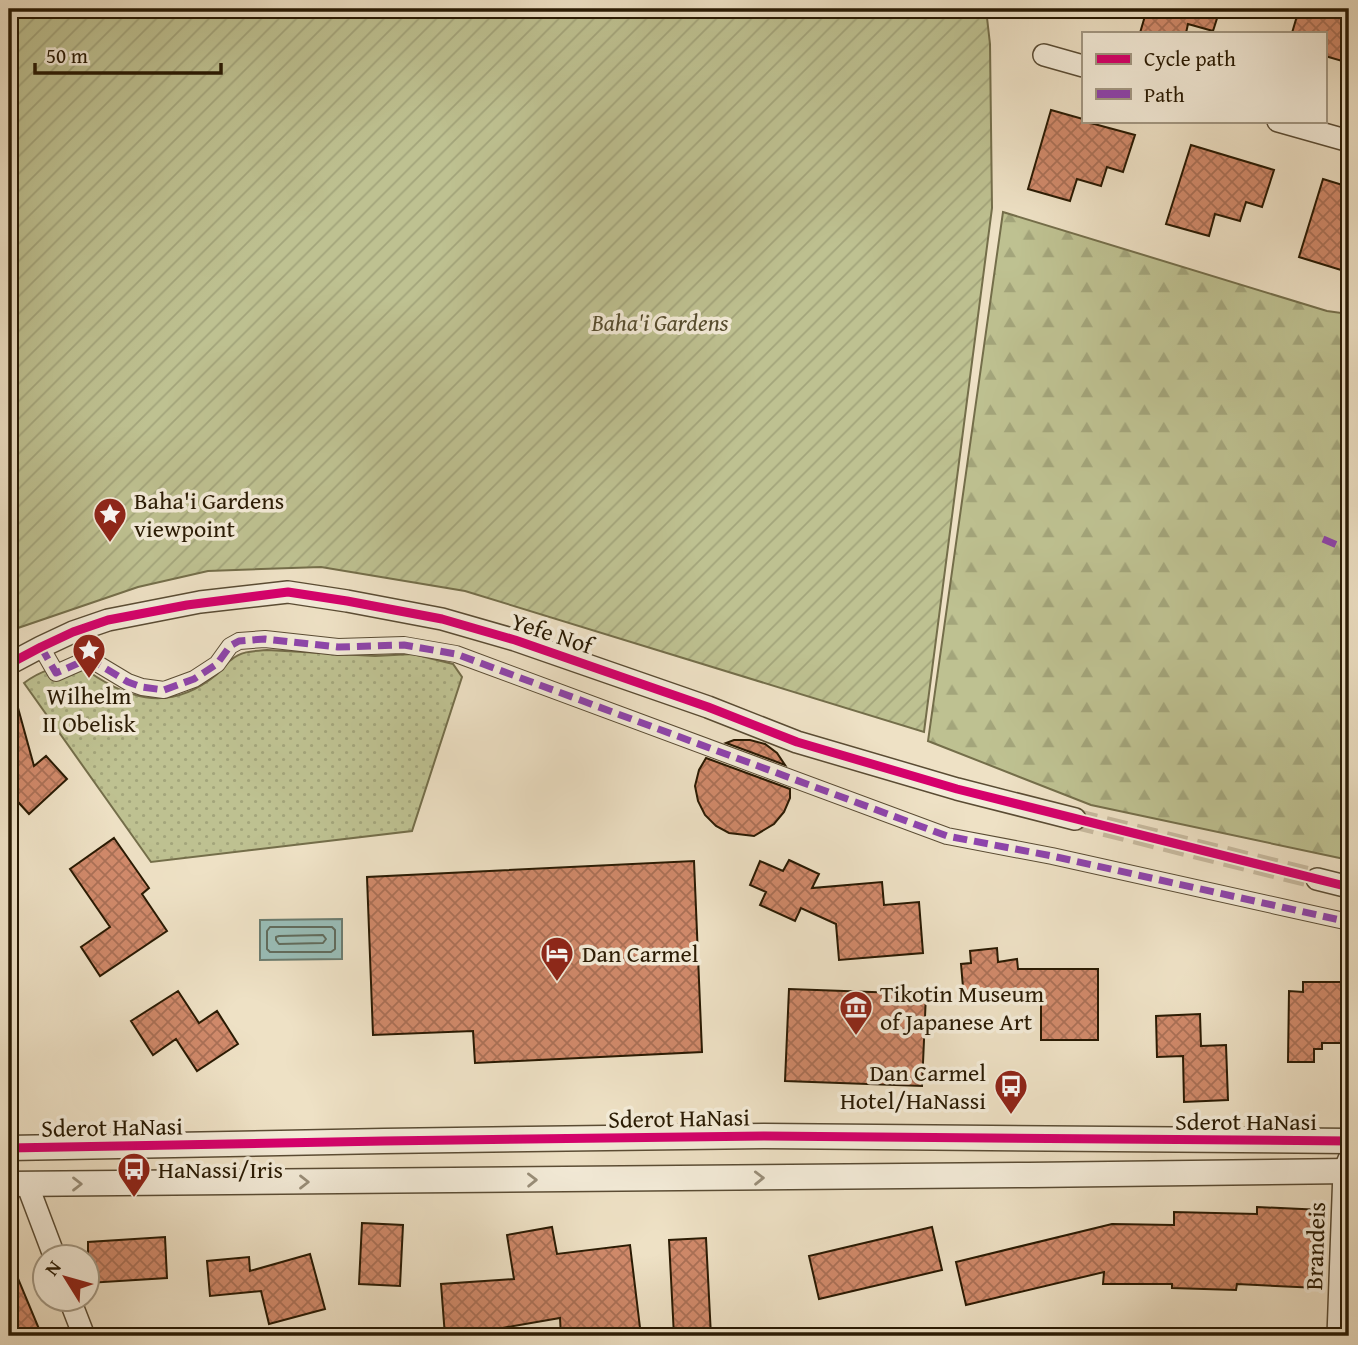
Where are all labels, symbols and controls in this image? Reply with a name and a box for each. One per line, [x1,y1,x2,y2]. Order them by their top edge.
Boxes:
scale bar [35,32,220,76]
legend [1082,32,1326,122]
text: 50 m [46,40,88,71]
text: Cycle path [1144,43,1236,74]
text: Path [1144,79,1185,110]
park label: Baha'i Gardens [591,305,729,340]
place label: Baha'i Gardens viewpoint [134,483,284,546]
place icon: Baha'i Gardens viewpoint [91,495,129,544]
street label: Yefe Nof [507,603,600,663]
place icon: Wilhelm II Obelisk [70,631,108,680]
place label: Wilhelm II Obelisk [42,678,137,741]
hotel icon: Dan Carmel [538,934,576,983]
place label: Dan Carmel [582,936,699,971]
place label: Tikotin Museum of Japanese Art [880,976,1045,1039]
museum icon: Tikotin Museum of Japanese Art [837,988,875,1037]
place label: Dan Carmel Hotel/HaNassi [840,1055,986,1118]
bus stop icon: Dan Carmel Hotel/HaNassi [992,1067,1030,1116]
street label: Sderot HaNasi [608,1099,751,1137]
street label: Sderot HaNasi [1175,1104,1317,1139]
street label: Sderot HaNasi [41,1108,184,1146]
bus stop icon: HaNassi/Iris [115,1150,153,1199]
place label: HaNassi/Iris [158,1152,283,1187]
one-way arrow [755,1170,765,1186]
one-way arrow [527,1172,538,1188]
one-way arrow [300,1174,310,1190]
one-way arrow [72,1176,83,1191]
street label: Brandeis [1296,1201,1334,1291]
north arrow [32,1244,102,1314]
text: N [37,1254,68,1281]

